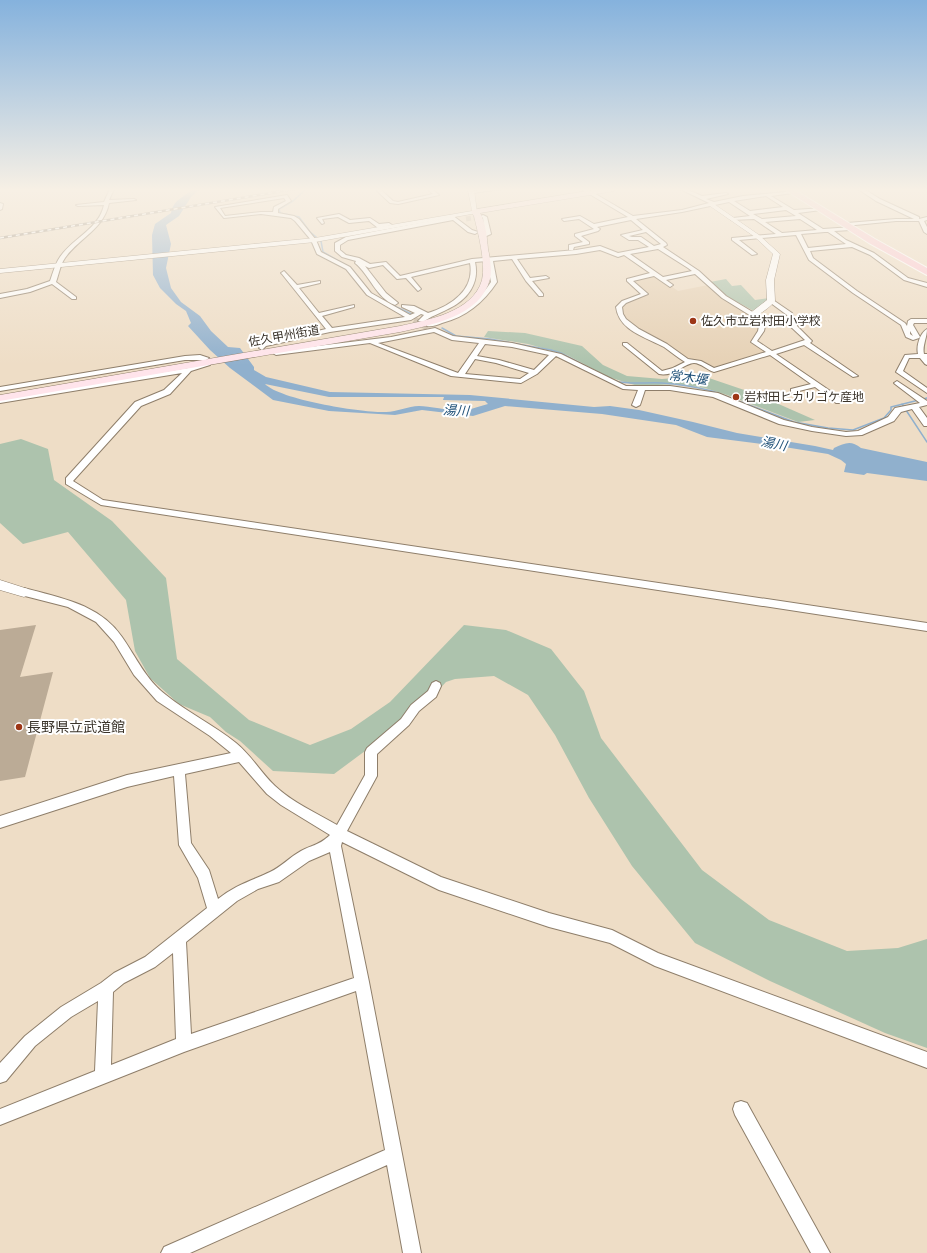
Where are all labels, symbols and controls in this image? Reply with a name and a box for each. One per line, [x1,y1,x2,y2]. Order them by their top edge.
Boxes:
place label: 佐久市立岩村田小学校 [701,313,821,328]
marker: 佐久市立岩村田小学校 [688,316,698,326]
street label: 佐久甲州街道 [247,322,321,349]
water label: 常木堰 [668,366,710,388]
place label: 岩村田ヒカリゴケ産地 [744,389,864,404]
marker: 岩村田ヒカリゴケ産地 [731,392,741,402]
water label: 湯川 [443,401,471,419]
water label: 湯川 [760,433,790,454]
place label: 長野県立武道館 [27,718,125,736]
marker: 長野県立武道館 [14,722,24,732]

